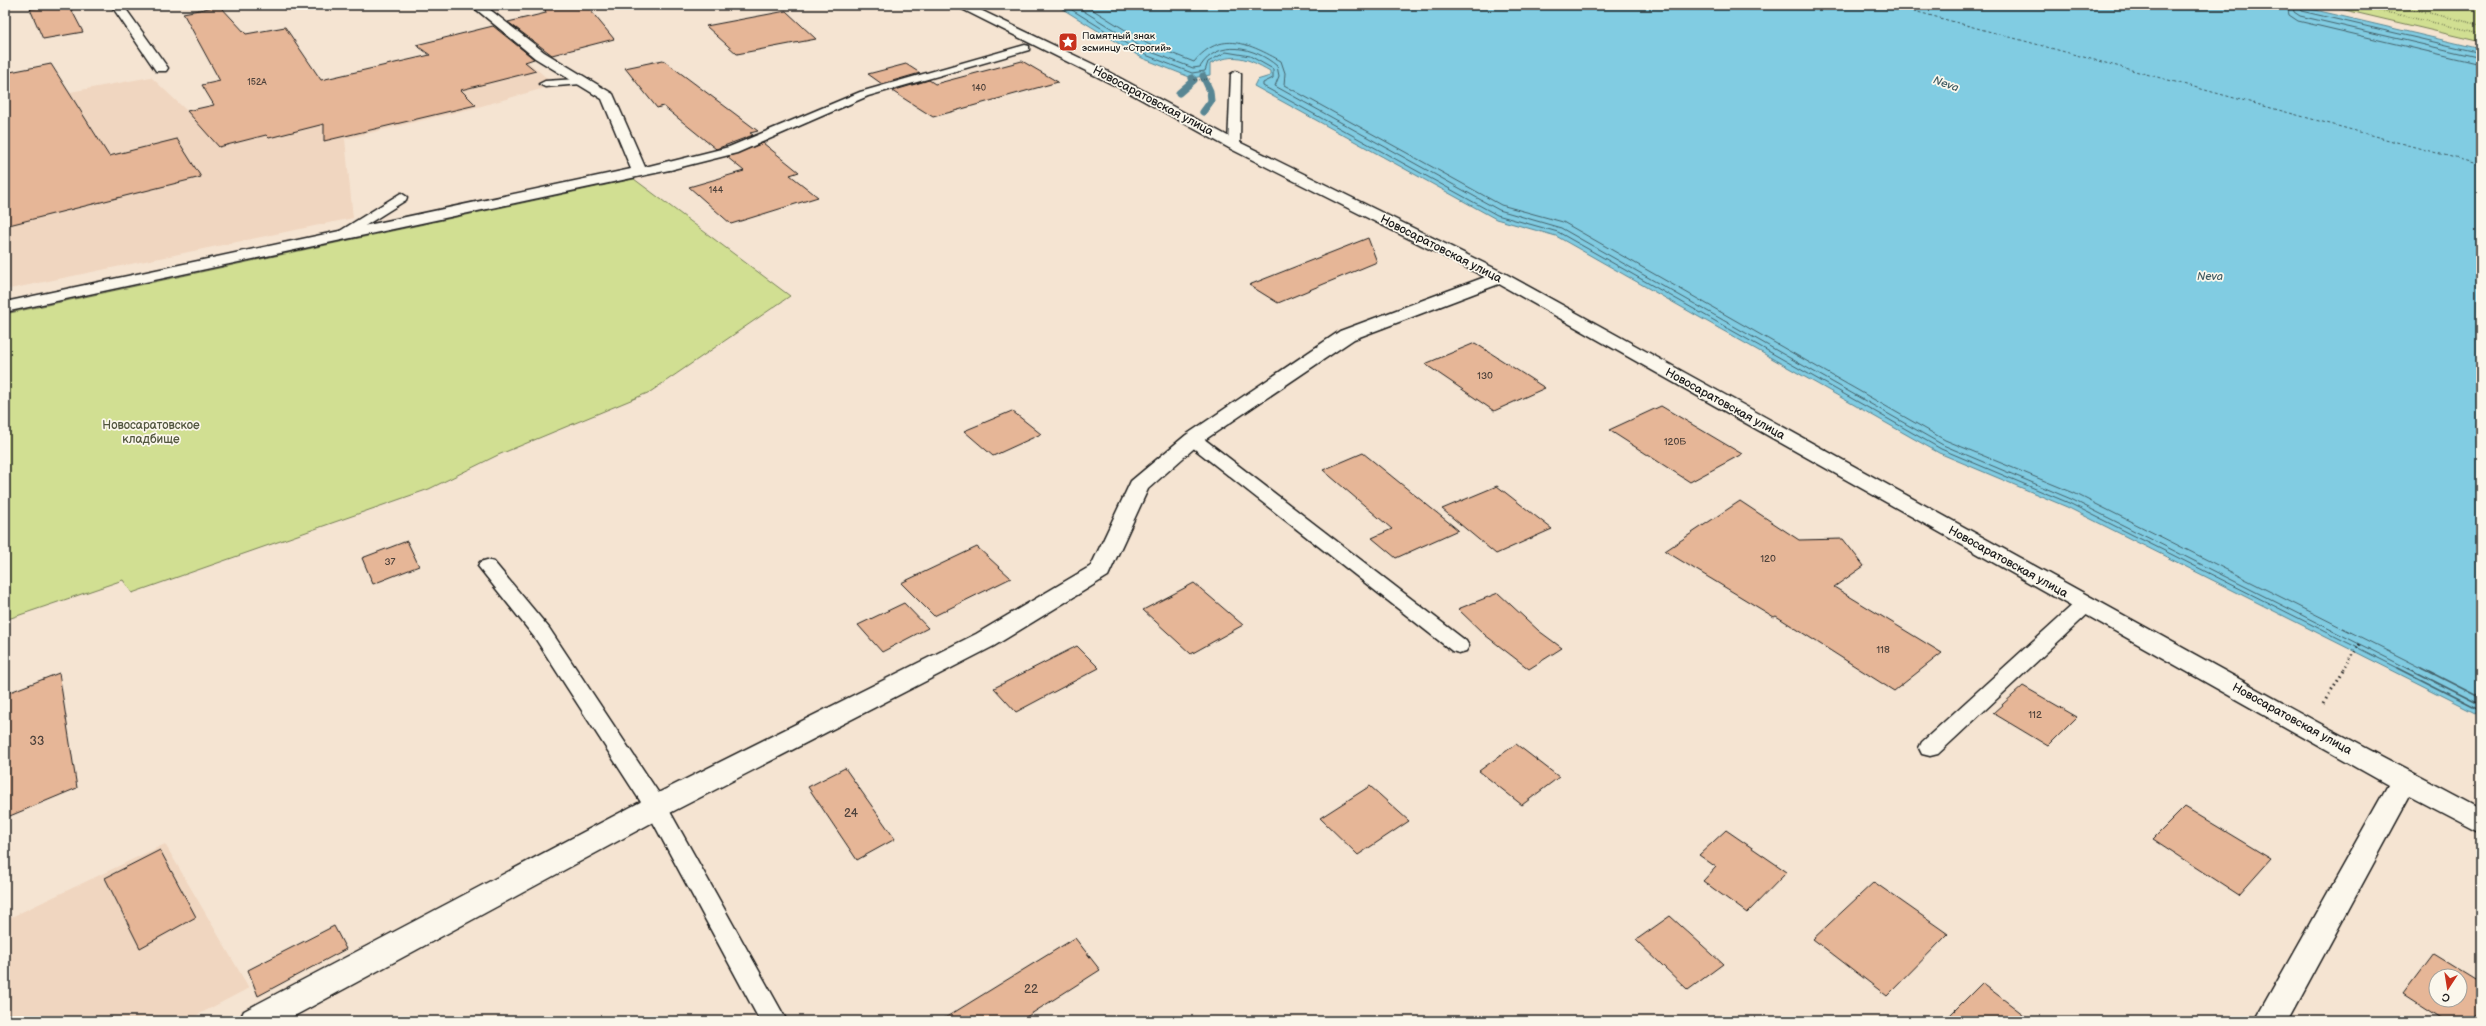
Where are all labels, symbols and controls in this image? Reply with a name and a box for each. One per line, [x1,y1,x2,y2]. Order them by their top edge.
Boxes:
place label: Памятный знак эсминцу «Строгий» [1082,30,1172,54]
place icon: Памятный знак эсминцу «Строгий» [1057,31,1079,53]
street label: Новосаратовская улица [1090,63,1216,139]
water label: Neva [1932,73,1960,95]
house number: 152А [247,77,267,88]
house number: 140 [972,83,986,94]
house number: 144 [709,185,724,196]
street label: Новосаратовская улица [1378,212,1504,286]
water label: Neva [2197,270,2223,283]
street label: Новосаратовская улица [1662,365,1788,443]
house number: 130 [1477,370,1493,382]
park label: Новосаратовское кладбище [102,418,200,447]
house number: 120Б [1664,436,1686,448]
street label: Новосаратовская улица [1945,523,2071,601]
house number: 120 [1760,553,1776,565]
house number: 37 [384,556,396,568]
house number: 118 [1876,644,1890,656]
street label: Новосаратовская улица [2229,680,2355,758]
house number: 112 [2028,709,2042,721]
house number: 33 [30,734,44,749]
house number: 24 [844,806,859,821]
north arrow [2428,968,2468,1008]
house number: 22 [1024,982,1038,997]
text: С [2441,990,2451,1004]

